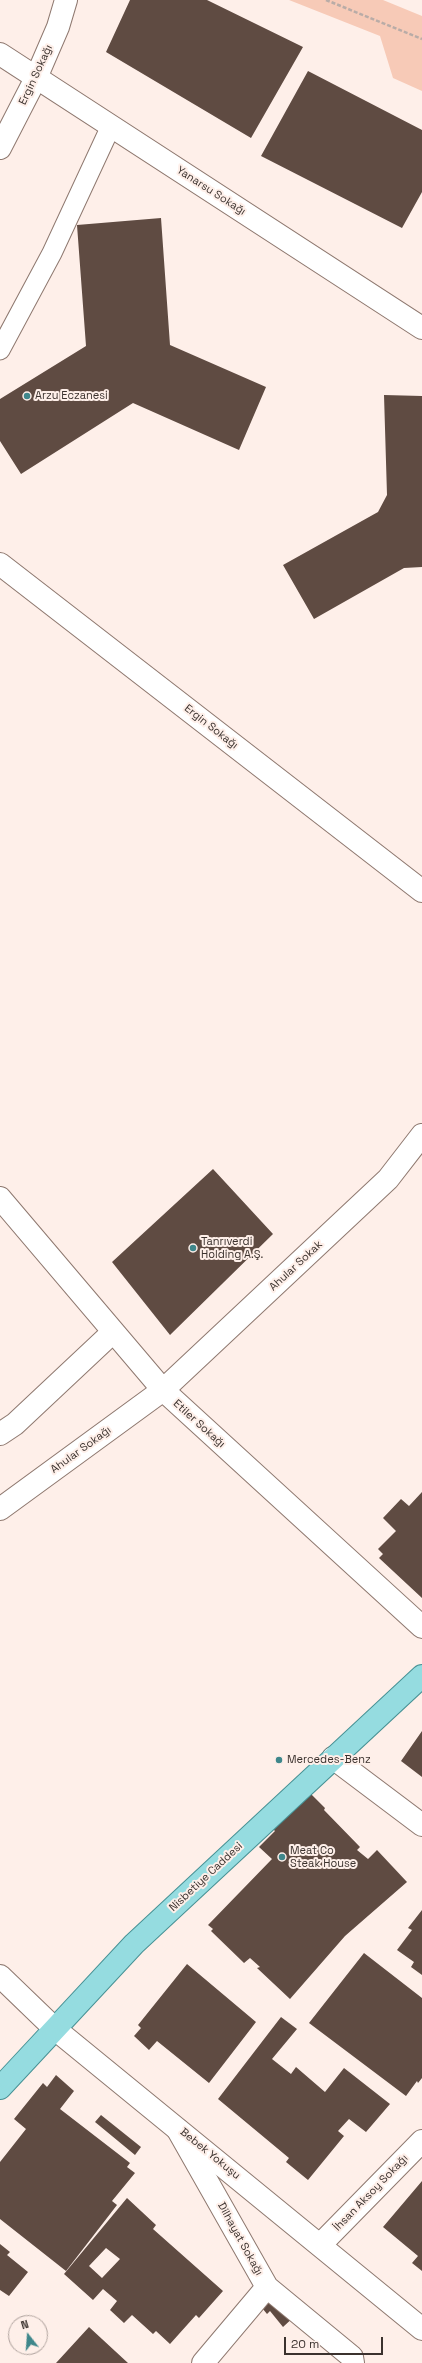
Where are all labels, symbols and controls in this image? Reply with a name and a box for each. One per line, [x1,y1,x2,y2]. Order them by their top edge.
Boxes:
street label: Ergin Sokağı [16,43,56,107]
street label: Yanarsu Sokağı [174,164,248,218]
place label: Arzu Eczanesi [35,389,108,403]
marker: Arzu Eczanesi [22,391,32,401]
street label: Ergin Sokağı [181,702,241,752]
place label: Tanrıverdi Holding A.Ş. [201,1235,263,1261]
street label: Ahular Sokak [267,1238,325,1294]
marker: Tanrıverdi Holding A.Ş. [188,1243,198,1253]
street label: Etiler Sokağı [170,1397,228,1451]
street label: Ahular Sokağı [48,1424,114,1476]
place label: Mercedes-Benz [287,1753,371,1767]
marker: Mercedes-Benz [274,1755,284,1765]
street label: Nisbetiye Caddesi [167,1840,245,1914]
place label: Meat Co Steak House [290,1844,356,1870]
marker: Meat Co Steak House [277,1852,287,1862]
street label: Bebek Yokuşu [177,2126,243,2182]
street label: İhsan Aksoy Sokağı [331,2152,411,2234]
street label: Dilhayat Sokağı [214,2200,266,2278]
north arrow [8,2315,48,2355]
text: N [19,2317,30,2332]
scale bar [286,2329,385,2355]
text: 20 m [291,2336,319,2352]

